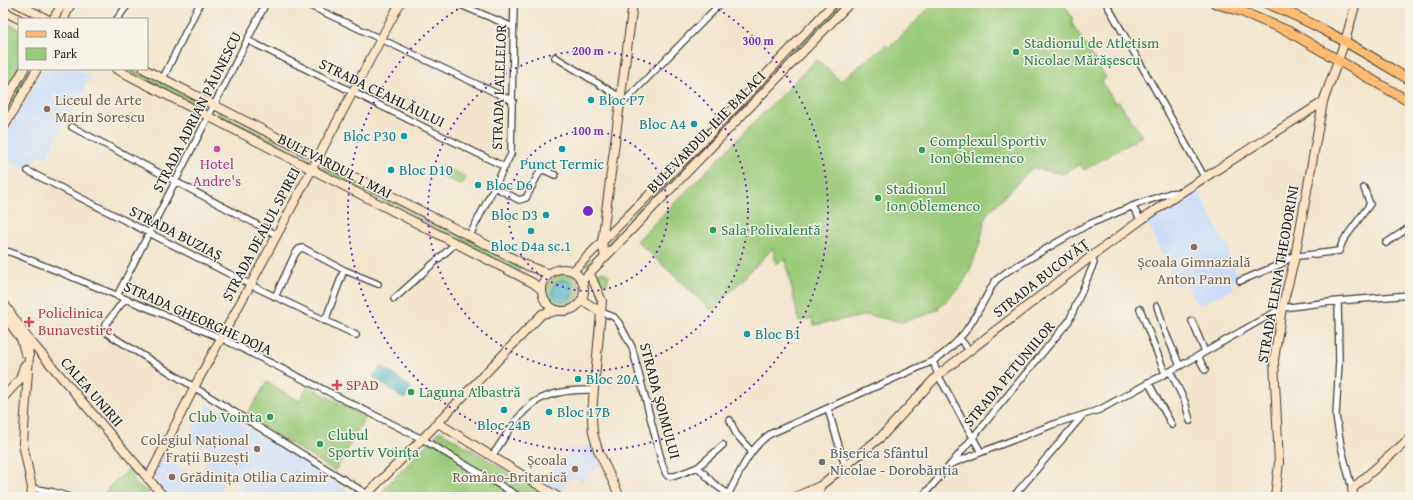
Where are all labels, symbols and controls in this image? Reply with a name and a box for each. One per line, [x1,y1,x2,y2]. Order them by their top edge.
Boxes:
legend [18,18,148,70]
street label: STRADA LALELELOR [486,23,511,150]
text: Road [54,25,80,42]
street label: STRADA ADRIAN PĂUNESCU [147,28,246,196]
text: 300 m [742,32,775,49]
place label: Stadionul de Atletism Nicolae Mărășescu [1024,32,1160,70]
text: 200 m [572,42,605,59]
text: Park [54,45,78,62]
marker: Stadionul de Atletism Nicolae Mărășescu [1011,47,1021,57]
street label: STRADA CEAHLĂULUI [316,53,449,132]
street label: BULEVARDUL ILIE BALACI [641,66,770,198]
place label: Liceul de Arte Marin Sorescu [55,89,146,127]
place label: Bloc P7 [599,89,645,110]
marker: Bloc P7 [586,95,596,105]
marker: Liceul de Arte Marin Sorescu [42,104,52,114]
place label: Bloc A4 [639,113,686,134]
marker: Bloc A4 [689,119,699,129]
text: 100 m [572,122,605,139]
place label: Bloc P30 [343,125,396,146]
street label: BULEVARDUL 1 MAI [275,128,396,203]
place label: Complexul Sportiv Ion Oblemenco [930,130,1047,168]
marker: Bloc P30 [399,131,409,141]
marker: Hotel Andre's [212,144,222,154]
marker: Punct Termic [557,144,567,154]
marker: Complexul Sportiv Ion Oblemenco [917,145,927,155]
place label: Hotel Andre's [193,153,241,191]
place label: Punct Termic [520,153,604,174]
place label: Bloc D10 [399,159,453,180]
street label: STRADA DEALUL SPIREI [216,163,305,304]
marker: Bloc D10 [386,165,396,175]
place label: Bloc D6 [486,174,533,195]
place label: Stadionul Ion Oblemenco [886,178,980,216]
marker: Bloc D6 [473,180,483,190]
street label: STRADA ELENA THEODORINI [1252,183,1303,364]
marker: Stadionul Ion Oblemenco [873,193,883,203]
street label: STRADA BUZIAȘ [126,200,226,265]
place label: Bloc D3 [491,204,538,225]
centre of rings [581,204,595,218]
marker: Bloc D3 [541,210,551,220]
place label: Sala Polivalentă [721,219,820,240]
marker: Sala Polivalentă [708,225,718,235]
marker: Bloc D4a sc.1 [526,226,536,236]
street label: STRADA BUCOVĂȚ [988,233,1094,322]
place label: Bloc D4a sc.1 [491,235,571,256]
marker: Școala Gimnazială Anton Pann [1189,242,1199,252]
place label: Școala Gimnazială Anton Pann [1137,251,1251,289]
street label: STRADA GHEORGHE DOJA [121,275,276,360]
place label: Policlinica Bunavestire [38,302,113,340]
marker: Policlinica Bunavestire [23,316,35,328]
street label: STRADA PETUNIILOR [958,316,1060,431]
place label: Bloc B1 [755,323,801,344]
marker: Bloc B1 [742,329,752,339]
street label: STRADA ȘOIMULUI [635,340,686,461]
street label: CALEA UNIRII [56,352,129,431]
place label: Bloc 20A [586,368,640,389]
place label: SPAD [346,374,379,395]
marker: Bloc 20A [573,374,583,384]
marker: SPAD [331,379,343,391]
place label: Laguna Albastră [419,381,520,402]
marker: Laguna Albastră [406,387,416,397]
place label: Bloc 17B [557,401,610,422]
marker: Bloc 24B [499,405,509,415]
place label: Club Vointa [189,406,262,427]
marker: Bloc 17B [544,407,554,417]
marker: Club Vointa [265,412,275,422]
place label: Bloc 24B [477,414,531,435]
place label: Clubul Sportiv Voința [328,424,419,462]
place label: Colegiul Național Frații Buzești [141,429,249,467]
marker: Clubul Sportiv Voința [315,439,325,449]
place label: Biserica Sfântul Nicolae - Dorobănția [830,442,959,480]
marker: Colegiul Național Frații Buzești [252,444,262,454]
place label: Școala Româno-Britanică [452,449,567,487]
marker: Biserica Sfântul Nicolae - Dorobănția [817,457,827,467]
marker: Școala Româno-Britanică [570,464,580,474]
place label: Grădinița Otilia Cazimir [180,466,329,487]
marker: Grădinița Otilia Cazimir [167,472,177,482]

